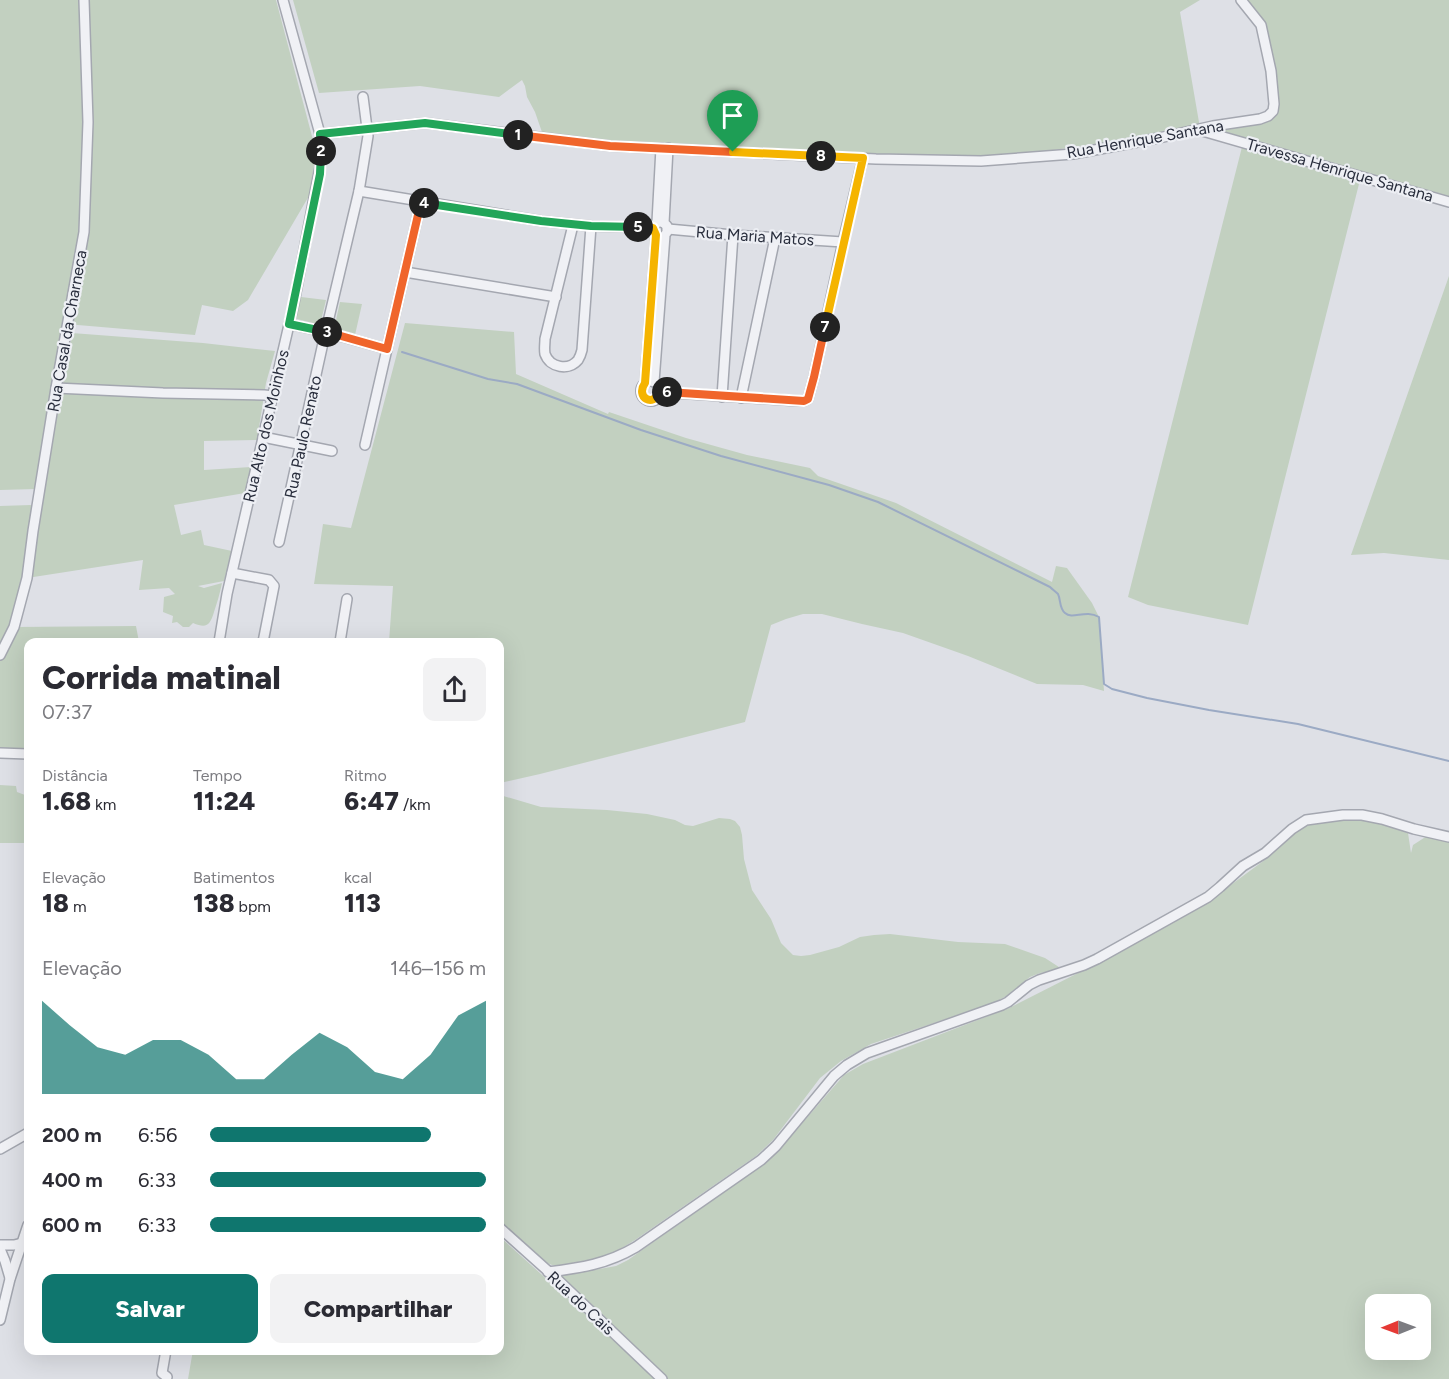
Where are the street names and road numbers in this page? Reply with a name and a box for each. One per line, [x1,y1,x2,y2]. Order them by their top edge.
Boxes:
street label: Rua Henrique Santana [1065,116,1225,162]
street label: Travessa Henrique Santana [1244,134,1436,206]
street label: Rua Maria Matos [695,222,815,250]
street label: Rua Casal da Charneca [43,249,91,413]
street label: Rua Alto dos Moinhos [239,348,293,504]
street label: Rua Paulo Renato [281,374,325,500]
street label: Rua do Cais [544,1267,618,1339]

